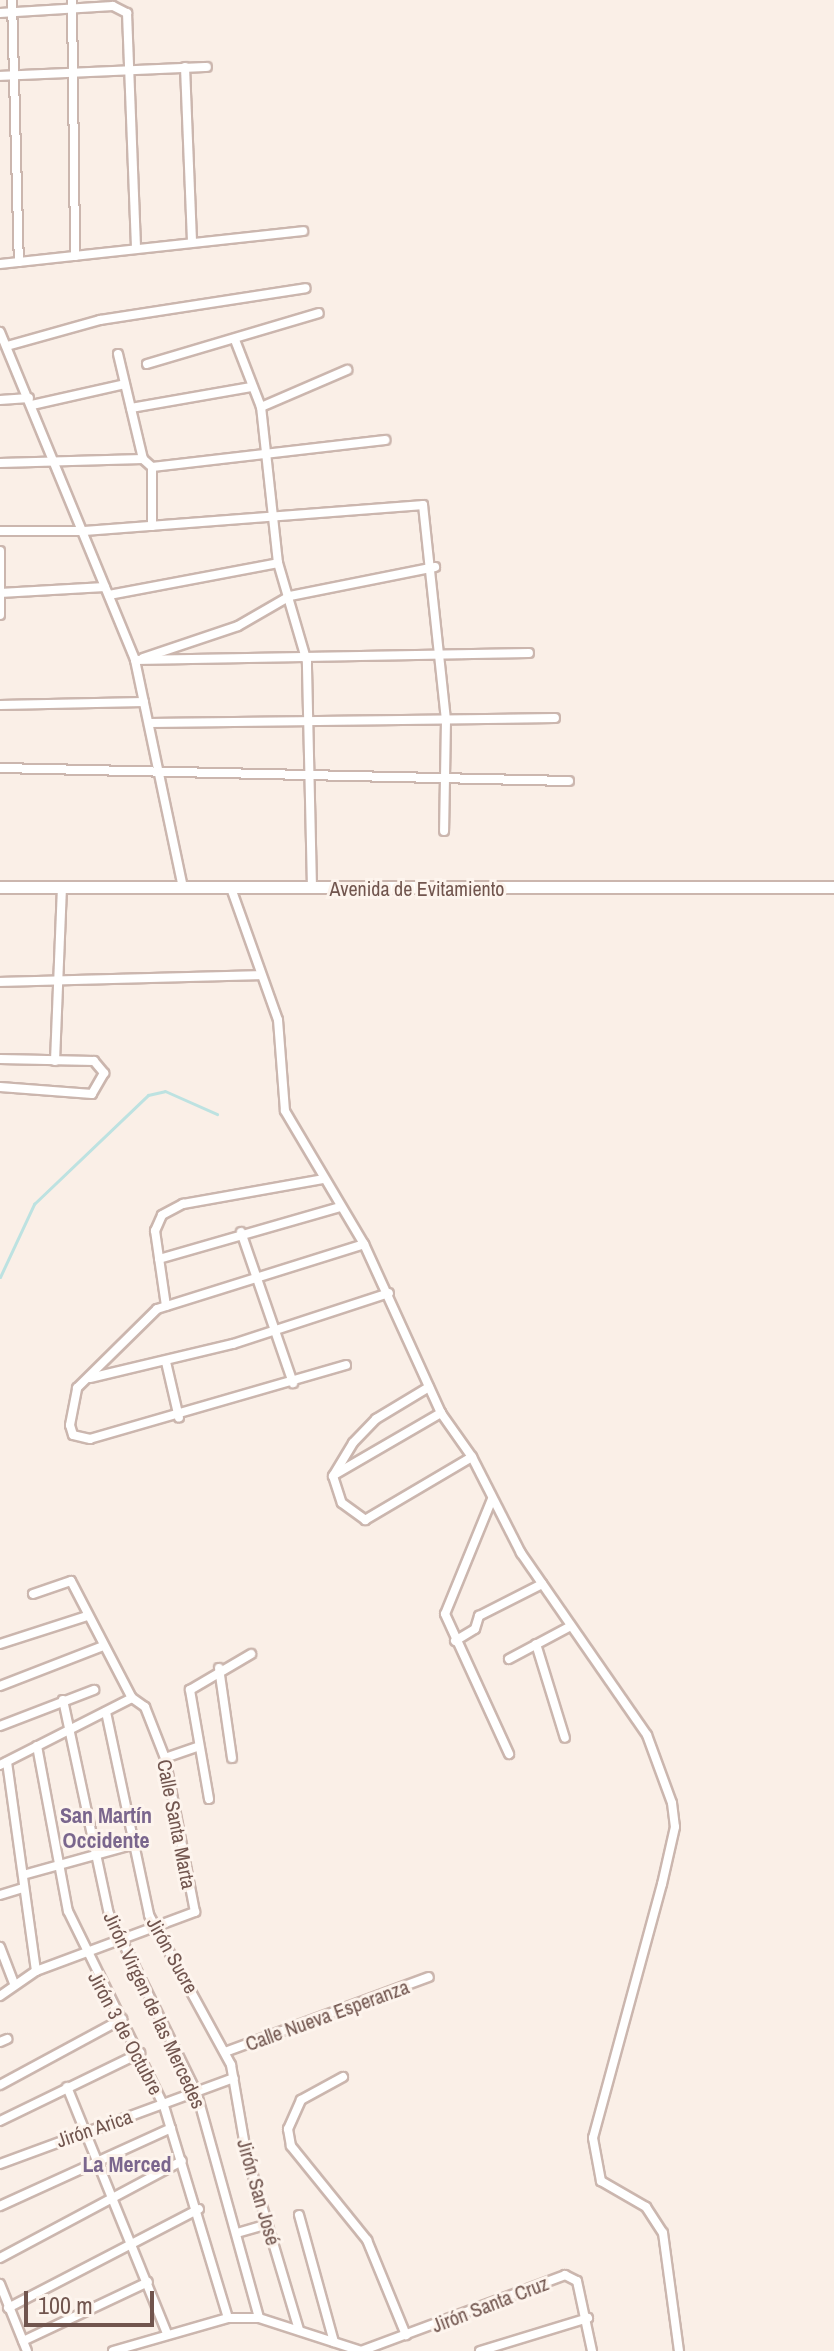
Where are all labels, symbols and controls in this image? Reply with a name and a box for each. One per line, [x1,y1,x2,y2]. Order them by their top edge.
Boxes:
street label: Avenida de Evitamiento [330,876,504,900]
street label: Calle Santa Marta [153,1757,201,1891]
district label: San Martín Occidente [60,1802,152,1854]
street label: Jirón Virgen de las Mercedes [99,1908,211,2112]
street label: Jirón Sucre [142,1913,204,1997]
street label: Jirón 3 de Octubre [84,1967,168,2099]
street label: Calle Nueva Esperanza [242,1974,412,2056]
street label: Jirón Arica [53,2104,135,2152]
street label: Jirón San José [232,2136,286,2248]
district label: La Merced [82,2152,172,2178]
street label: Jirón Santa Cruz [428,2271,552,2337]
scale bar [28,2275,158,2325]
text: 100 m [38,2289,93,2321]

